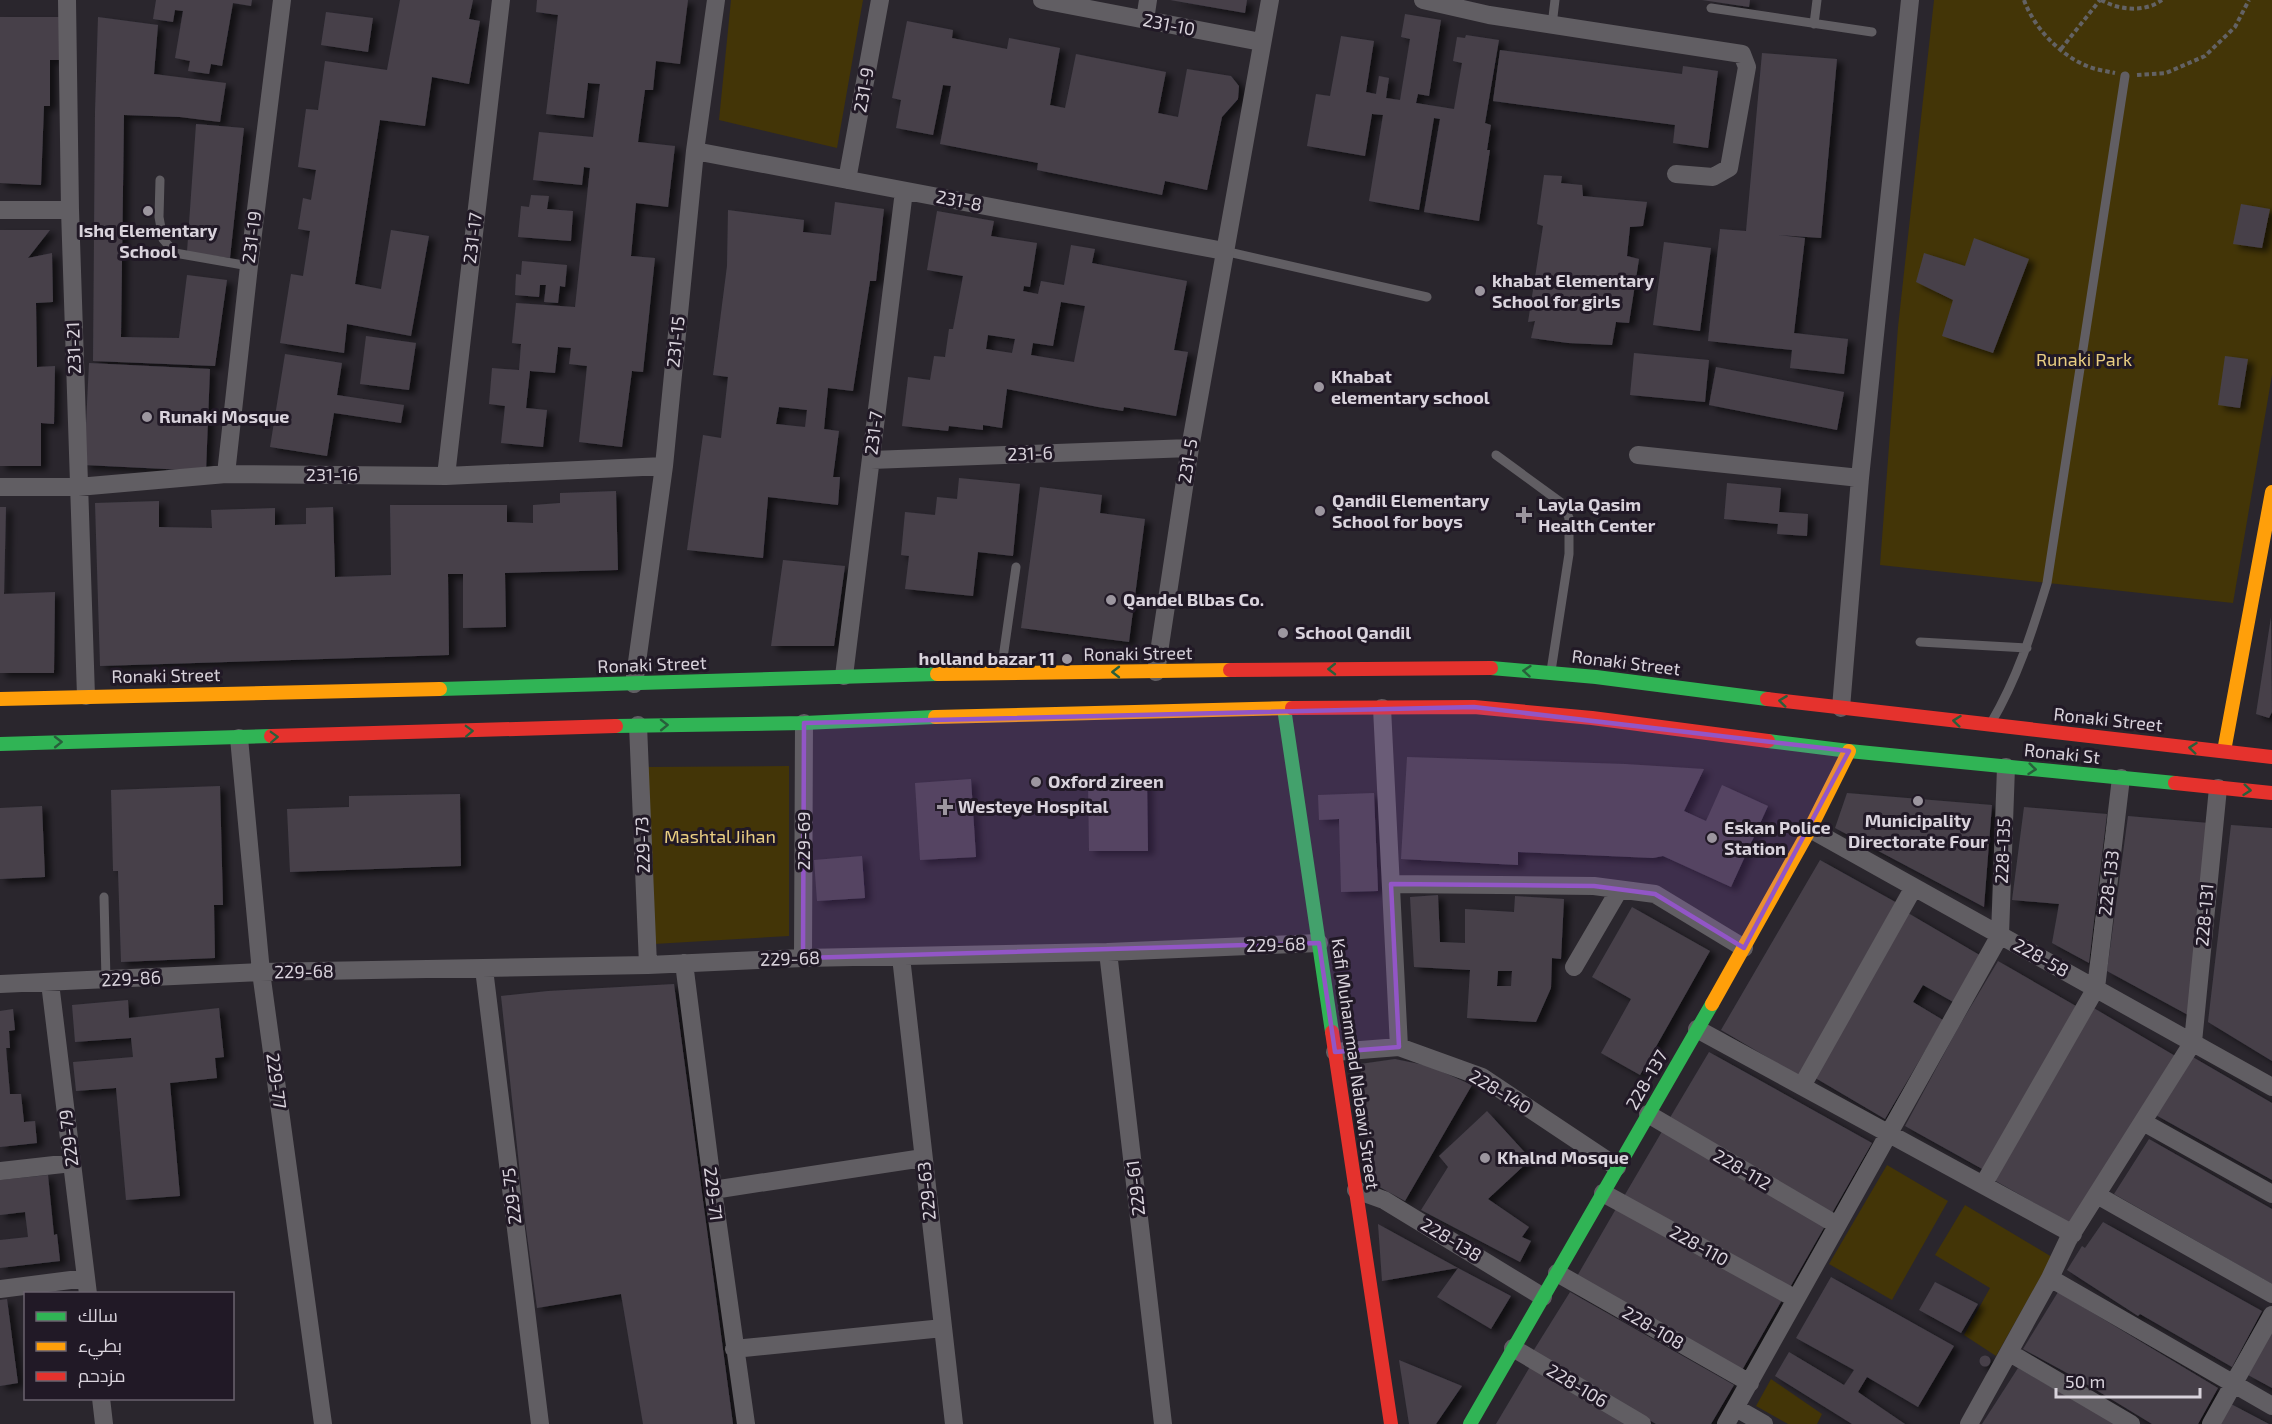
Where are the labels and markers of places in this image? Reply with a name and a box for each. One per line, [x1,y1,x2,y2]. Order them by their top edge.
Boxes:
marker: Ishq Elementary School [141,204,155,218]
place label: Ishq Elementary School [78,219,218,262]
place label: khabat Elementary School for girls [1492,269,1655,312]
marker: khabat Elementary School for girls [1473,284,1487,298]
place label: Khabat elementary school [1331,365,1490,408]
marker: Khabat elementary school [1312,380,1326,394]
place label: Runaki Mosque [159,405,289,427]
marker: Runaki Mosque [140,410,154,424]
place label: Qandil Elementary School for boys [1332,489,1490,532]
place label: Layla Qasim Health Center [1538,493,1656,536]
marker: Qandil Elementary School for boys [1313,504,1327,518]
marker: Layla Qasim Health Center [1515,506,1533,524]
place label: Qandel Blbas Co. [1123,588,1264,610]
marker: Qandel Blbas Co. [1104,593,1118,607]
place label: School Qandil [1295,621,1411,643]
marker: School Qandil [1276,626,1290,640]
place label: holland bazar 11 [919,647,1055,669]
marker: holland bazar 11 [1060,652,1074,666]
place label: Oxford zireen [1048,770,1164,792]
marker: Oxford zireen [1029,775,1043,789]
marker: Municipality Directorate Four [1911,794,1925,808]
place label: Westeye Hospital [958,795,1109,817]
marker: Westeye Hospital [936,798,954,816]
place label: Municipality Directorate Four [1848,809,1988,852]
place label: Eskan Police Station [1724,816,1831,859]
marker: Eskan Police Station [1705,831,1719,845]
place label: Khalnd Mosque [1497,1146,1629,1168]
marker: Khalnd Mosque [1478,1151,1492,1165]

